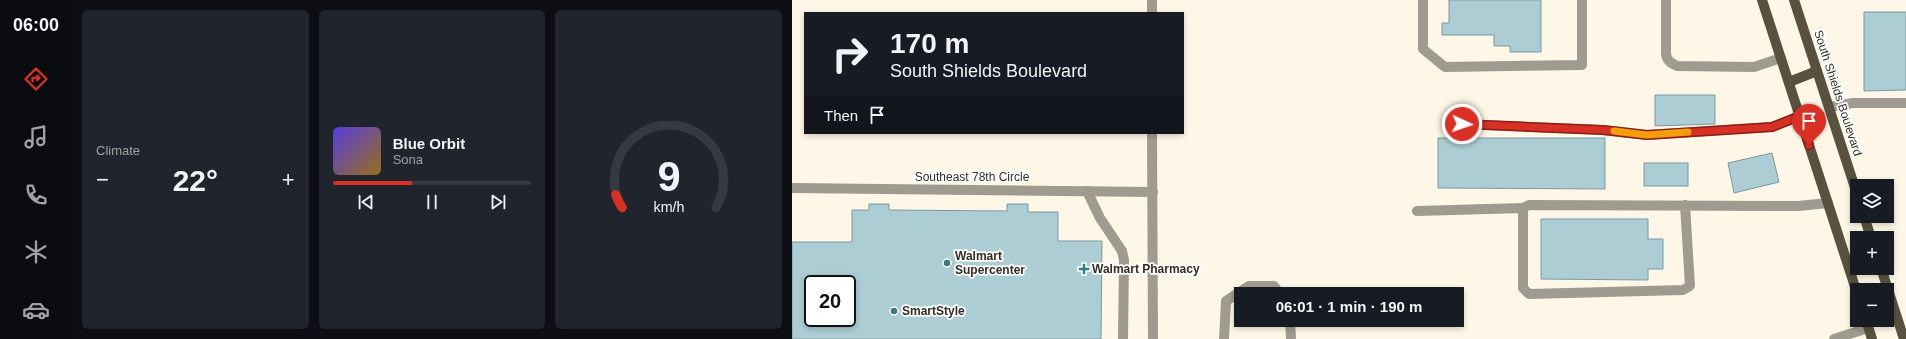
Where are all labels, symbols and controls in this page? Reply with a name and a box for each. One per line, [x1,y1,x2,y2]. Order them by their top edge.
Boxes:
text: 06:00 [13,15,59,35]
icon: right [824,28,876,80]
text: 170 m [890,28,969,59]
street label: South Shields Boulevard [1811,28,1865,158]
text: South Shields Boulevard [890,61,1087,81]
icon: directions [22,65,50,93]
position arrow [1441,103,1483,145]
icon: arrive [866,104,888,126]
pin [1792,104,1826,145]
text: Then [824,107,858,124]
icon: arrive [1798,110,1820,132]
icon: music [22,123,50,151]
text: Blue Orbit [393,135,465,152]
text: Climate [96,143,140,158]
text: Sona [393,152,423,167]
text: 9 [657,152,680,199]
text: 22° [173,164,218,197]
text: − [96,167,109,192]
text: + [282,167,295,192]
street label: Southeast 78th Circle [915,170,1030,184]
map controls [1850,179,1894,327]
button: layers [1850,179,1894,223]
icon: phone [22,181,50,209]
icon: previous [355,191,377,213]
icon: pause [421,191,443,213]
icon: next [487,191,509,213]
text: km/h [653,198,684,214]
button: + [1850,231,1894,275]
icon: climate [22,238,50,266]
place label: Walmart Supercenter [955,249,1025,277]
marker: Walmart Supercenter [942,258,952,268]
place label: Walmart Pharmacy [1092,262,1200,276]
marker: Walmart Pharmacy [1079,264,1089,274]
speed limit sign: 20 [804,275,856,327]
button: − [1850,283,1894,327]
icon: car [22,296,50,324]
text: 06:01 · 1 min · 190 m [1276,298,1422,315]
place label: SmartStyle [902,304,965,318]
marker: SmartStyle [889,306,899,316]

